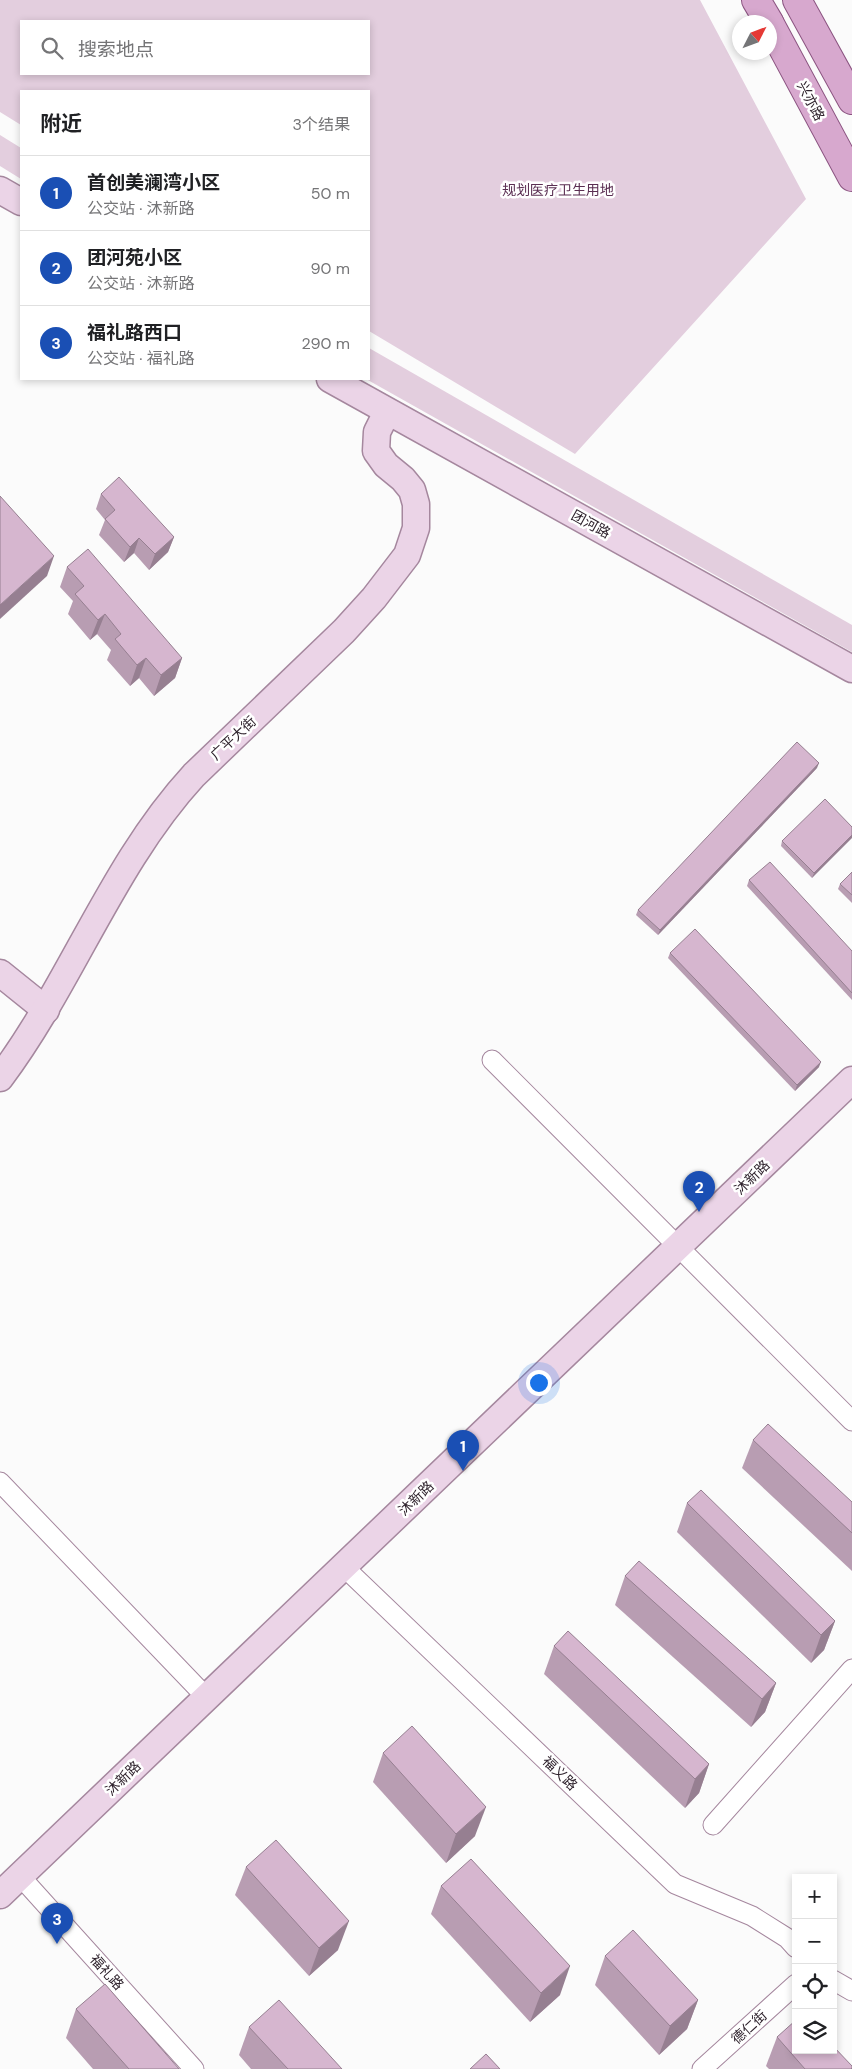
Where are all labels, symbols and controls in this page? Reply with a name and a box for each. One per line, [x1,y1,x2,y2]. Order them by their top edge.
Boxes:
north arrow [732,15,777,60]
search box [20,20,370,75]
icon: search [38,34,66,62]
text: 搜索地点 [78,37,154,62]
street label: 兴亦路 [793,78,829,124]
text: 附近 [40,110,82,138]
text: 3个结果 [293,114,350,135]
text: 首创美澜湾小区 [87,170,220,195]
park label: 规划医疗卫生用地 [502,181,614,199]
text: 1 [53,183,59,204]
text: 50 m [311,183,350,204]
text: 公交站 · 沐新路 [87,198,195,219]
text: 团河苑小区 [87,245,182,270]
text: 2 [51,258,61,279]
text: 90 m [310,258,350,279]
text: 公交站 · 沐新路 [87,273,195,294]
text: 福礼路西口 [87,320,182,345]
text: 3 [51,333,61,354]
text: 290 m [301,333,350,354]
text: 公交站 · 福礼路 [87,348,195,369]
street label: 团河路 [568,506,614,542]
street label: 广平大街 [206,712,260,764]
street label: 沐新路 [731,1156,773,1198]
pin: 2 [683,1171,715,1212]
your location [526,1370,552,1396]
pin: 1 [447,1430,479,1471]
street label: 沐新路 [395,1477,437,1519]
street label: 福义路 [539,1752,581,1794]
street label: 沐新路 [102,1757,144,1799]
map controls [792,1874,837,2054]
button: + [792,1874,837,1919]
pin: 3 [41,1903,73,1944]
button: − [792,1919,837,1964]
street label: 福礼路 [86,1950,128,1994]
button: locate [792,1964,837,2009]
street label: 德仁街 [727,2006,771,2048]
button: layers [792,2009,837,2054]

